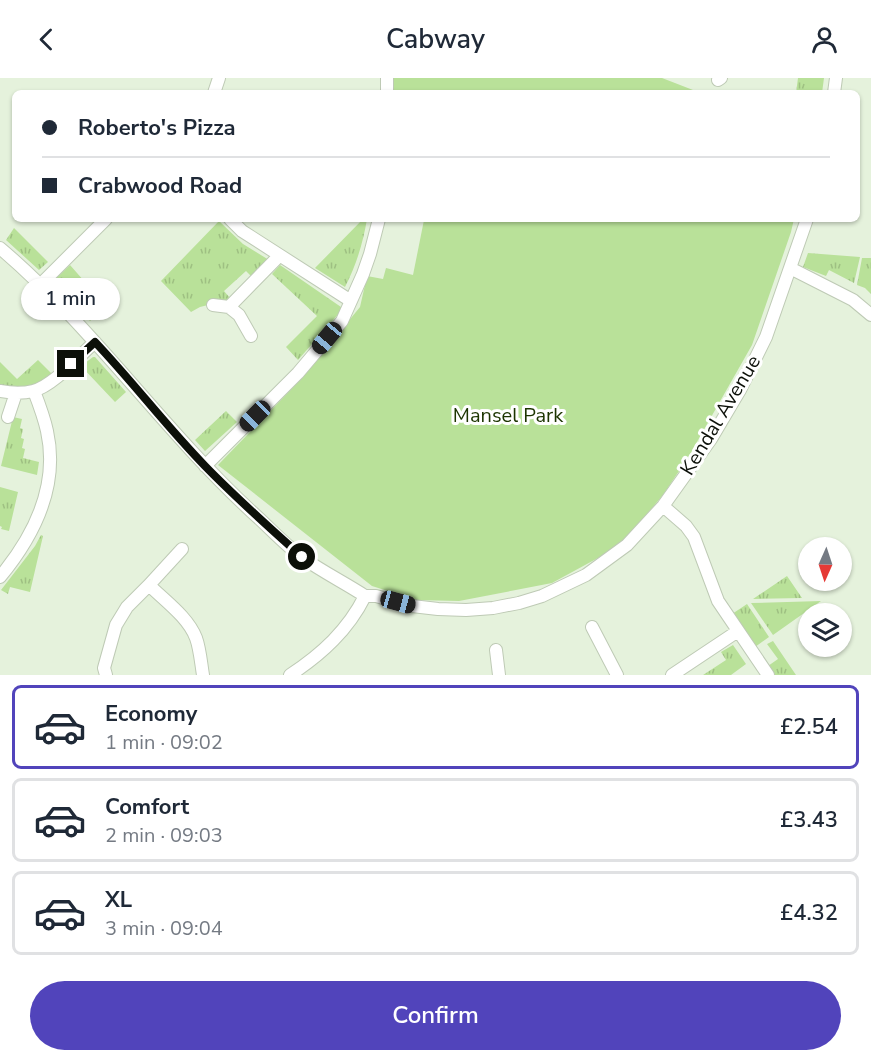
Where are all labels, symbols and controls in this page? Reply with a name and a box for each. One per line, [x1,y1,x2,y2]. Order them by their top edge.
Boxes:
text: Cabway [386,21,485,58]
icon: back [30,23,63,56]
icon: person [808,23,841,56]
text: Roberto's Pizza [78,113,236,143]
text: Crabwood Road [78,171,242,201]
callout: 1 min [22,277,121,319]
text: 1 min [45,285,96,312]
car [309,318,345,358]
route end [57,350,84,377]
street label: Kendal Avenue [674,350,767,480]
car [236,397,274,435]
park label: Mansel Park [453,402,564,429]
north arrow [798,537,852,591]
map controls [798,537,852,657]
route start [288,543,315,570]
car [378,589,418,615]
button: layers [798,603,852,657]
text: Economy [105,699,197,729]
icon: car [33,700,87,754]
text: £2.54 [780,712,838,742]
text: 1 min · 09:02 [105,729,223,756]
text: Comfort [105,792,189,822]
icon: car [33,793,87,847]
text: £3.43 [780,805,838,835]
text: 2 min · 09:03 [105,822,223,849]
text: XL [105,885,132,915]
icon: car [33,886,87,940]
text: £4.32 [780,898,838,928]
text: 3 min · 09:04 [105,915,223,942]
button: Confirm [30,981,841,1050]

